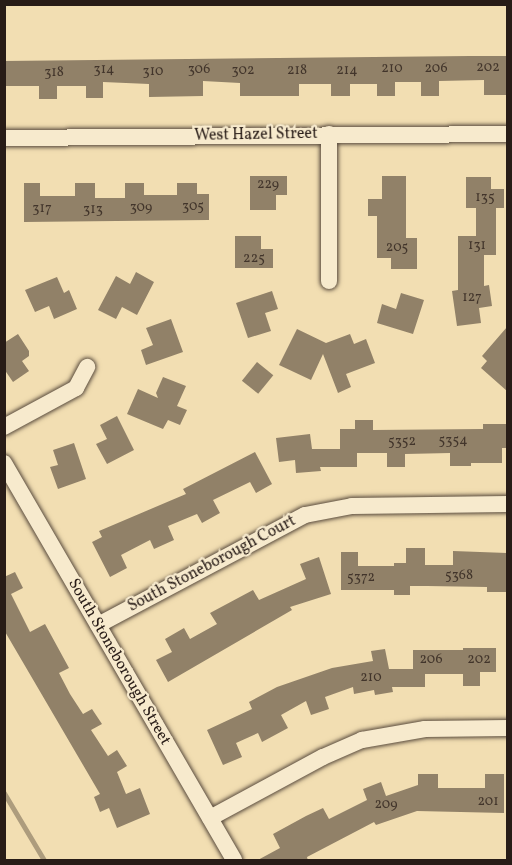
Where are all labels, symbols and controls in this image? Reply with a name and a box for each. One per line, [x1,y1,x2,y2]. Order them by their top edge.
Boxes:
house number: 202 [476,60,500,76]
house number: 210 [381,61,403,77]
house number: 206 [424,61,448,77]
house number: 314 [94,62,114,78]
house number: 306 [188,62,210,78]
house number: 302 [232,63,254,79]
house number: 218 [287,63,307,79]
house number: 214 [336,63,358,79]
house number: 310 [142,64,164,80]
house number: 318 [44,65,64,81]
street label: West Hazel Street [194,124,318,146]
house number: 229 [257,177,279,193]
house number: 135 [475,190,495,206]
house number: 305 [182,199,204,215]
house number: 309 [130,200,152,216]
house number: 317 [32,201,52,217]
house number: 313 [83,202,103,218]
house number: 131 [468,238,486,254]
house number: 205 [386,240,408,256]
house number: 225 [243,251,265,267]
house number: 127 [462,290,482,306]
house number: 5354 [438,433,468,449]
house number: 5352 [388,434,416,450]
street label: South Stoneborough Court [125,512,299,616]
house number: 5368 [445,568,473,584]
house number: 5372 [347,570,375,586]
street label: South Stoneborough Street [63,575,175,749]
house number: 206 [419,652,443,668]
house number: 202 [467,652,491,668]
house number: 210 [360,670,382,686]
house number: 201 [477,794,499,810]
house number: 209 [374,797,398,813]

